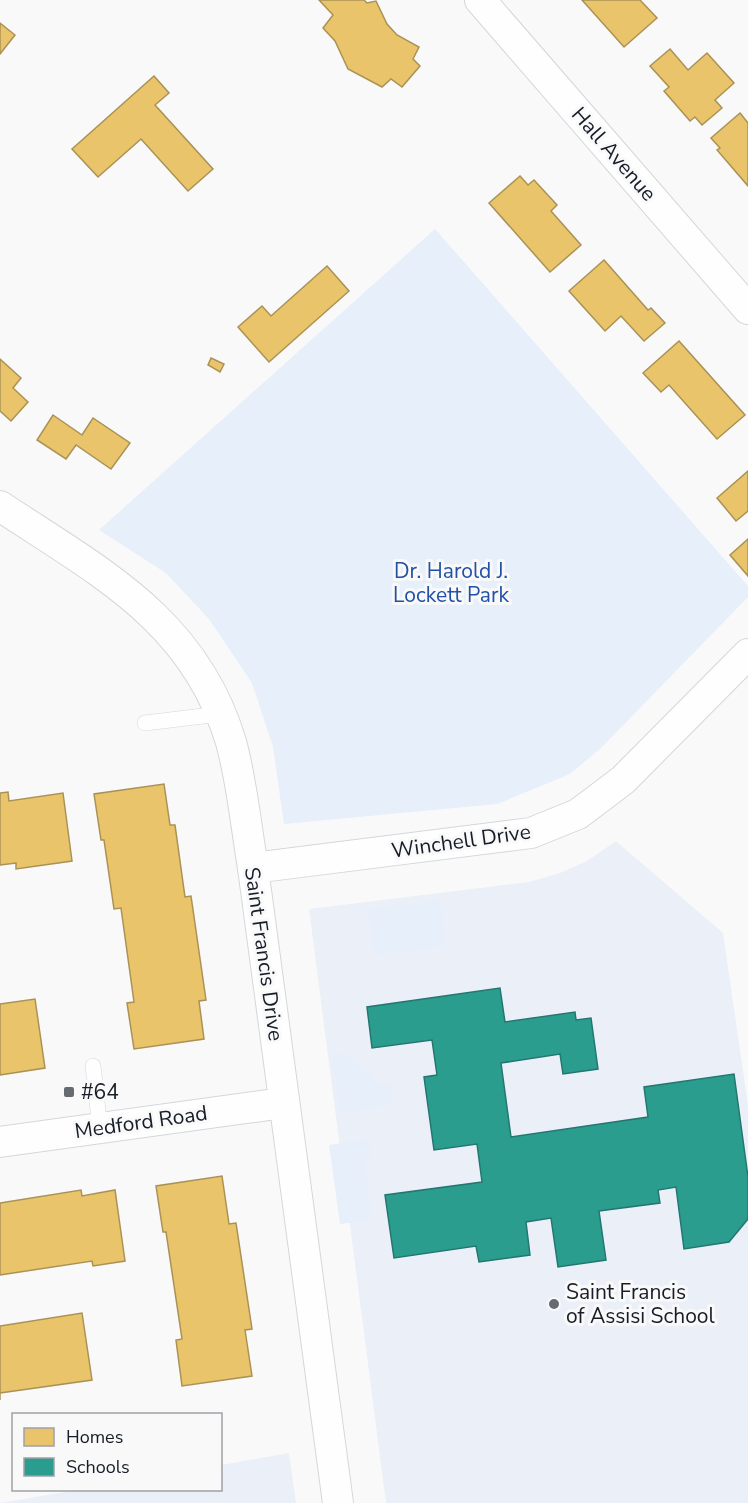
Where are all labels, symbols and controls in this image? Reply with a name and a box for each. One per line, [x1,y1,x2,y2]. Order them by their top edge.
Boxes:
street label: Hall Avenue [565,101,663,207]
park label: Dr. Harold J. Lockett Park [393,557,509,609]
street label: Winchell Drive [390,817,532,865]
street label: Saint Francis Drive [238,865,290,1043]
place label: #64 [81,1078,119,1106]
marker: #64 [62,1085,76,1099]
street label: Medford Road [73,1099,209,1145]
place label: Saint Francis of Assisi School [566,1278,715,1330]
marker: Saint Francis of Assisi School [547,1297,561,1311]
legend [12,1413,222,1491]
text: Homes [66,1425,123,1449]
text: Schools [66,1455,130,1479]

